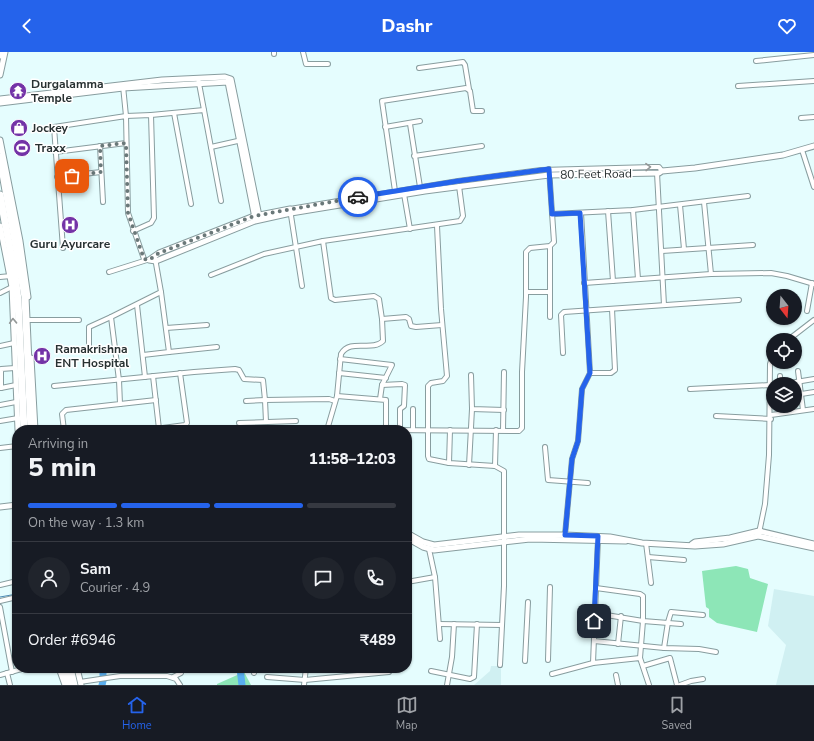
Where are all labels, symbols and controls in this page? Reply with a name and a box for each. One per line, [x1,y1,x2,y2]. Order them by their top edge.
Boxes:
text: Dashr [382,14,432,38]
icon: back [16,15,38,37]
icon: heart [776,15,798,37]
place label: Durgalamma Temple [31,76,104,106]
temple icon: Durgalamma Temple [8,81,28,101]
shop icon: Jockey [9,118,29,138]
place label: Jockey [31,120,69,136]
sports icon: Traxx [12,138,32,158]
place label: Traxx [35,140,66,156]
pin [55,159,89,193]
one-way arrow [645,163,651,171]
icon: bag [61,165,83,187]
street label: 80 Feet Road [560,165,632,183]
courier [338,177,378,217]
icon: car [347,186,369,208]
hospital icon: Guru Ayurcare [60,215,80,235]
place label: Guru Ayurcare [30,236,111,252]
north arrow [766,289,802,325]
map controls [766,289,802,413]
one-way arrow [8,318,17,324]
button: locate [766,333,802,369]
place label: Ramakrishna ENT Hospital [55,341,129,371]
hospital icon: Ramakrishna ENT Hospital [32,346,52,366]
button: layers [766,377,802,413]
text: Arriving in [28,435,88,453]
text: 11:58–12:03 [309,449,396,469]
text: 5 min [28,450,96,485]
text: On the way · 1.3 km [28,514,144,532]
button: person [28,557,70,599]
button: chat [302,557,344,599]
button: phone [354,557,396,599]
text: Sam [80,559,111,579]
text: Courier · 4.9 [80,579,150,597]
pin [577,604,611,638]
icon: home [583,610,605,632]
text: Order #6946 [28,630,116,650]
text: ₹489 [360,630,396,650]
tab: Home [122,694,152,733]
tab: Map [396,694,418,733]
tab: Saved [662,694,692,733]

